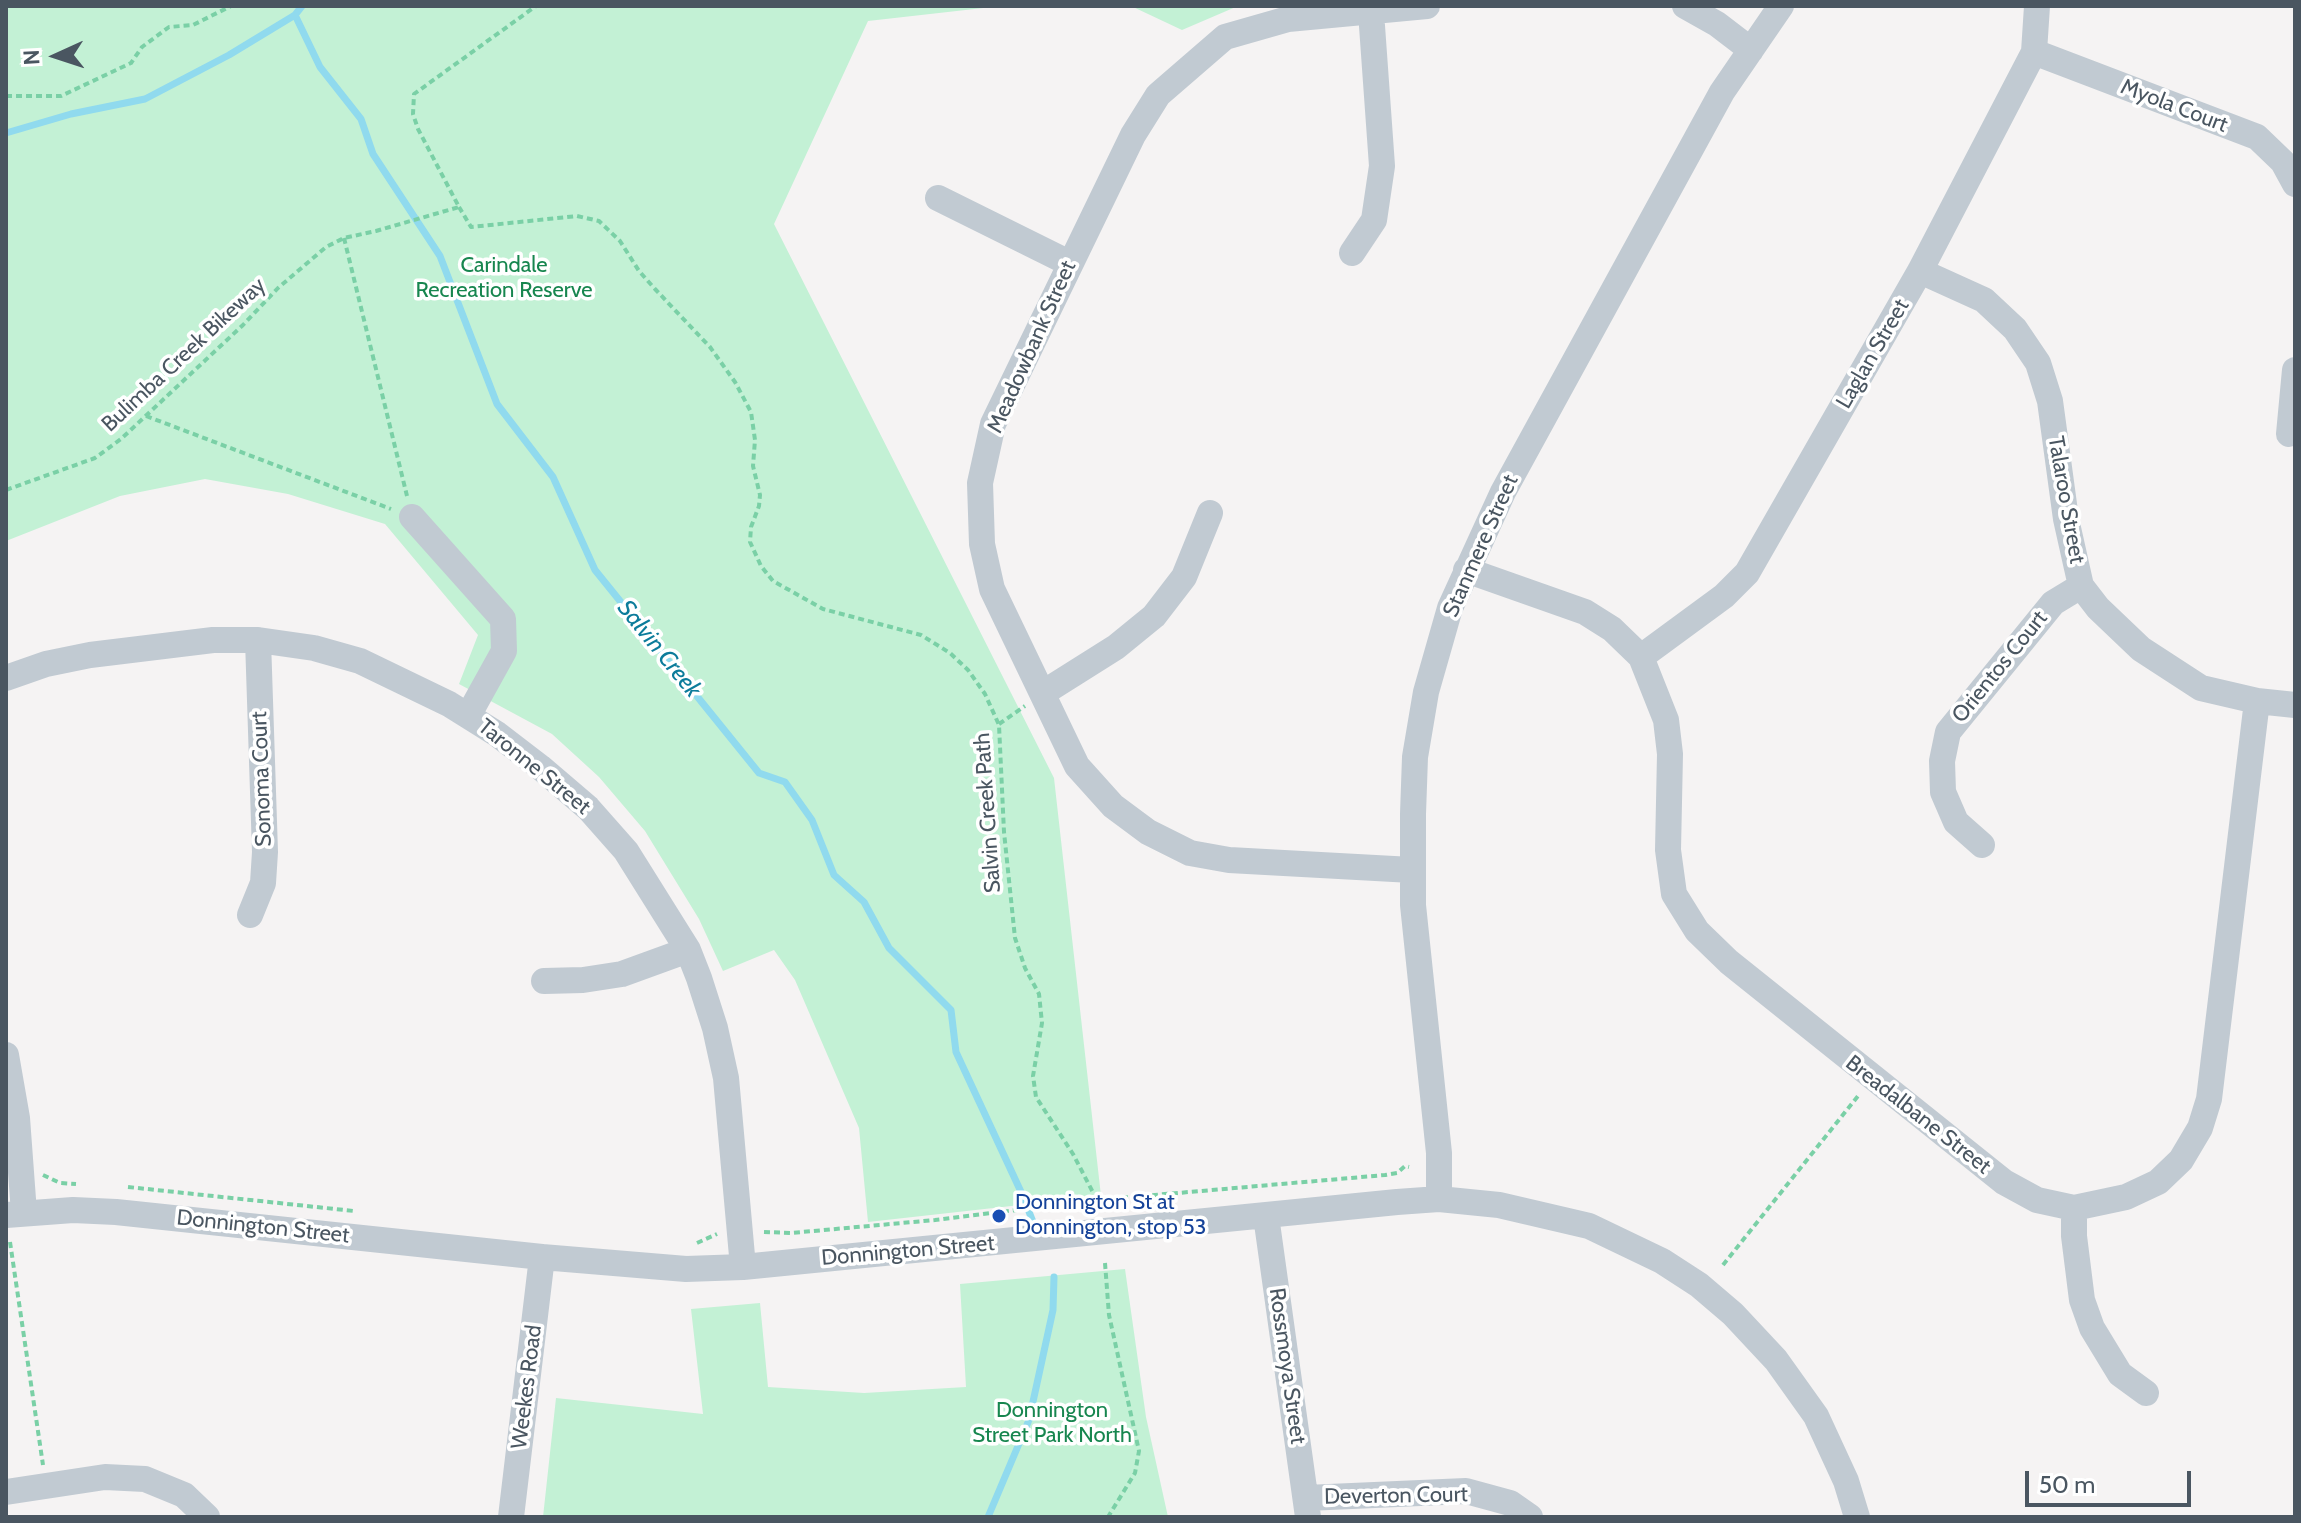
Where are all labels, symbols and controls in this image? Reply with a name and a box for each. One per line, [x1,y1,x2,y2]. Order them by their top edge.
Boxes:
north arrow [16,16,96,96]
text: N [18,49,45,66]
street label: Myola Court [2117,74,2231,138]
park label: Carindale Recreation Reserve [415,253,593,304]
street label: Meadowbank Street [982,257,1082,437]
street label: Bulimba Creek Bikeway [97,272,271,438]
street label: Laglan Street [1831,295,1915,413]
street label: Talaroo Street [2042,434,2090,566]
street label: Stanmere Street [1438,471,1524,621]
water label: Salvin Creek [611,594,707,704]
street label: Orientos Court [1947,606,2053,728]
street label: Sonoma Court [246,711,278,847]
street label: Taronne Street [472,714,596,820]
street label: Salvin Creek Path [969,732,1007,894]
street label: Breadalbane Street [1840,1050,1996,1180]
place label: Donnington St at Donnington, stop 53 [1015,1190,1206,1242]
street label: Donnington Street [175,1205,351,1249]
marker: Donnington St at Donnington, stop 53 [990,1207,1008,1225]
street label: Donnington Street [820,1230,996,1272]
street label: Rossmoya Street [1263,1286,1311,1446]
street label: Weekes Road [506,1323,548,1451]
park label: Donnington Street Park North [972,1398,1132,1450]
scale bar [2029,1455,2195,1505]
text: 50 m [2039,1470,2095,1499]
street label: Deverton Court [1324,1482,1468,1510]

